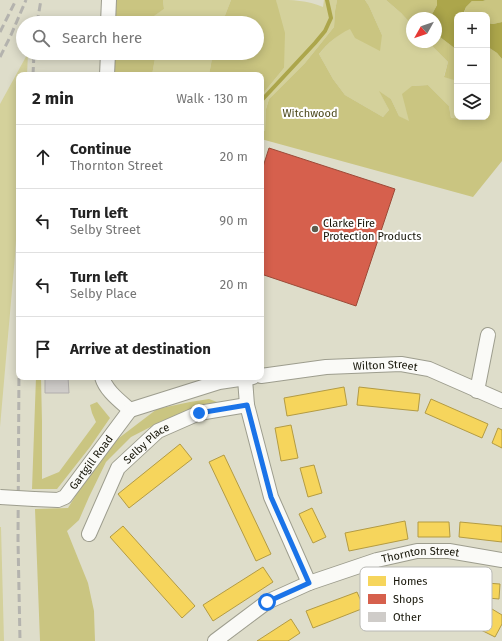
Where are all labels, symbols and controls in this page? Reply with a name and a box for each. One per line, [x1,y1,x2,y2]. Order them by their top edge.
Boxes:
north arrow [406,12,442,48]
map controls [454,12,490,120]
button: + [454,12,490,48]
search box [16,16,264,60]
icon: search [30,27,52,49]
text: Search here [62,29,142,47]
button: − [454,48,490,84]
button: layers [454,84,490,120]
text: 2 min [32,88,74,109]
text: Walk · 130 m [176,91,248,106]
park label: Witchwood [282,107,338,120]
text: Continue [70,140,131,158]
icon: ahead [32,146,54,168]
text: 20 m [220,149,248,164]
text: Thornton Street [70,158,163,173]
text: Turn left [70,204,128,222]
icon: left [32,210,54,232]
text: 90 m [219,213,248,228]
place label: Clarke Fire Protection Products [323,217,421,243]
text: Selby Street [70,222,141,237]
marker: Clarke Fire Protection Products [310,224,320,234]
text: Turn left [70,268,128,286]
icon: left [32,274,54,296]
text: 20 m [220,277,248,292]
text: Selby Place [70,286,137,301]
icon: arrive [32,338,54,360]
text: Arrive at destination [70,340,211,358]
street label: Wilton Street [353,357,419,373]
route end [190,404,208,422]
street label: Selby Place [121,420,171,466]
street label: Gartgill Road [66,432,116,492]
street label: Thornton Street [380,545,460,565]
legend [360,567,492,631]
text: Homes [393,575,427,588]
route start [258,593,276,611]
text: Shops [393,593,424,606]
text: Other [393,611,422,624]

